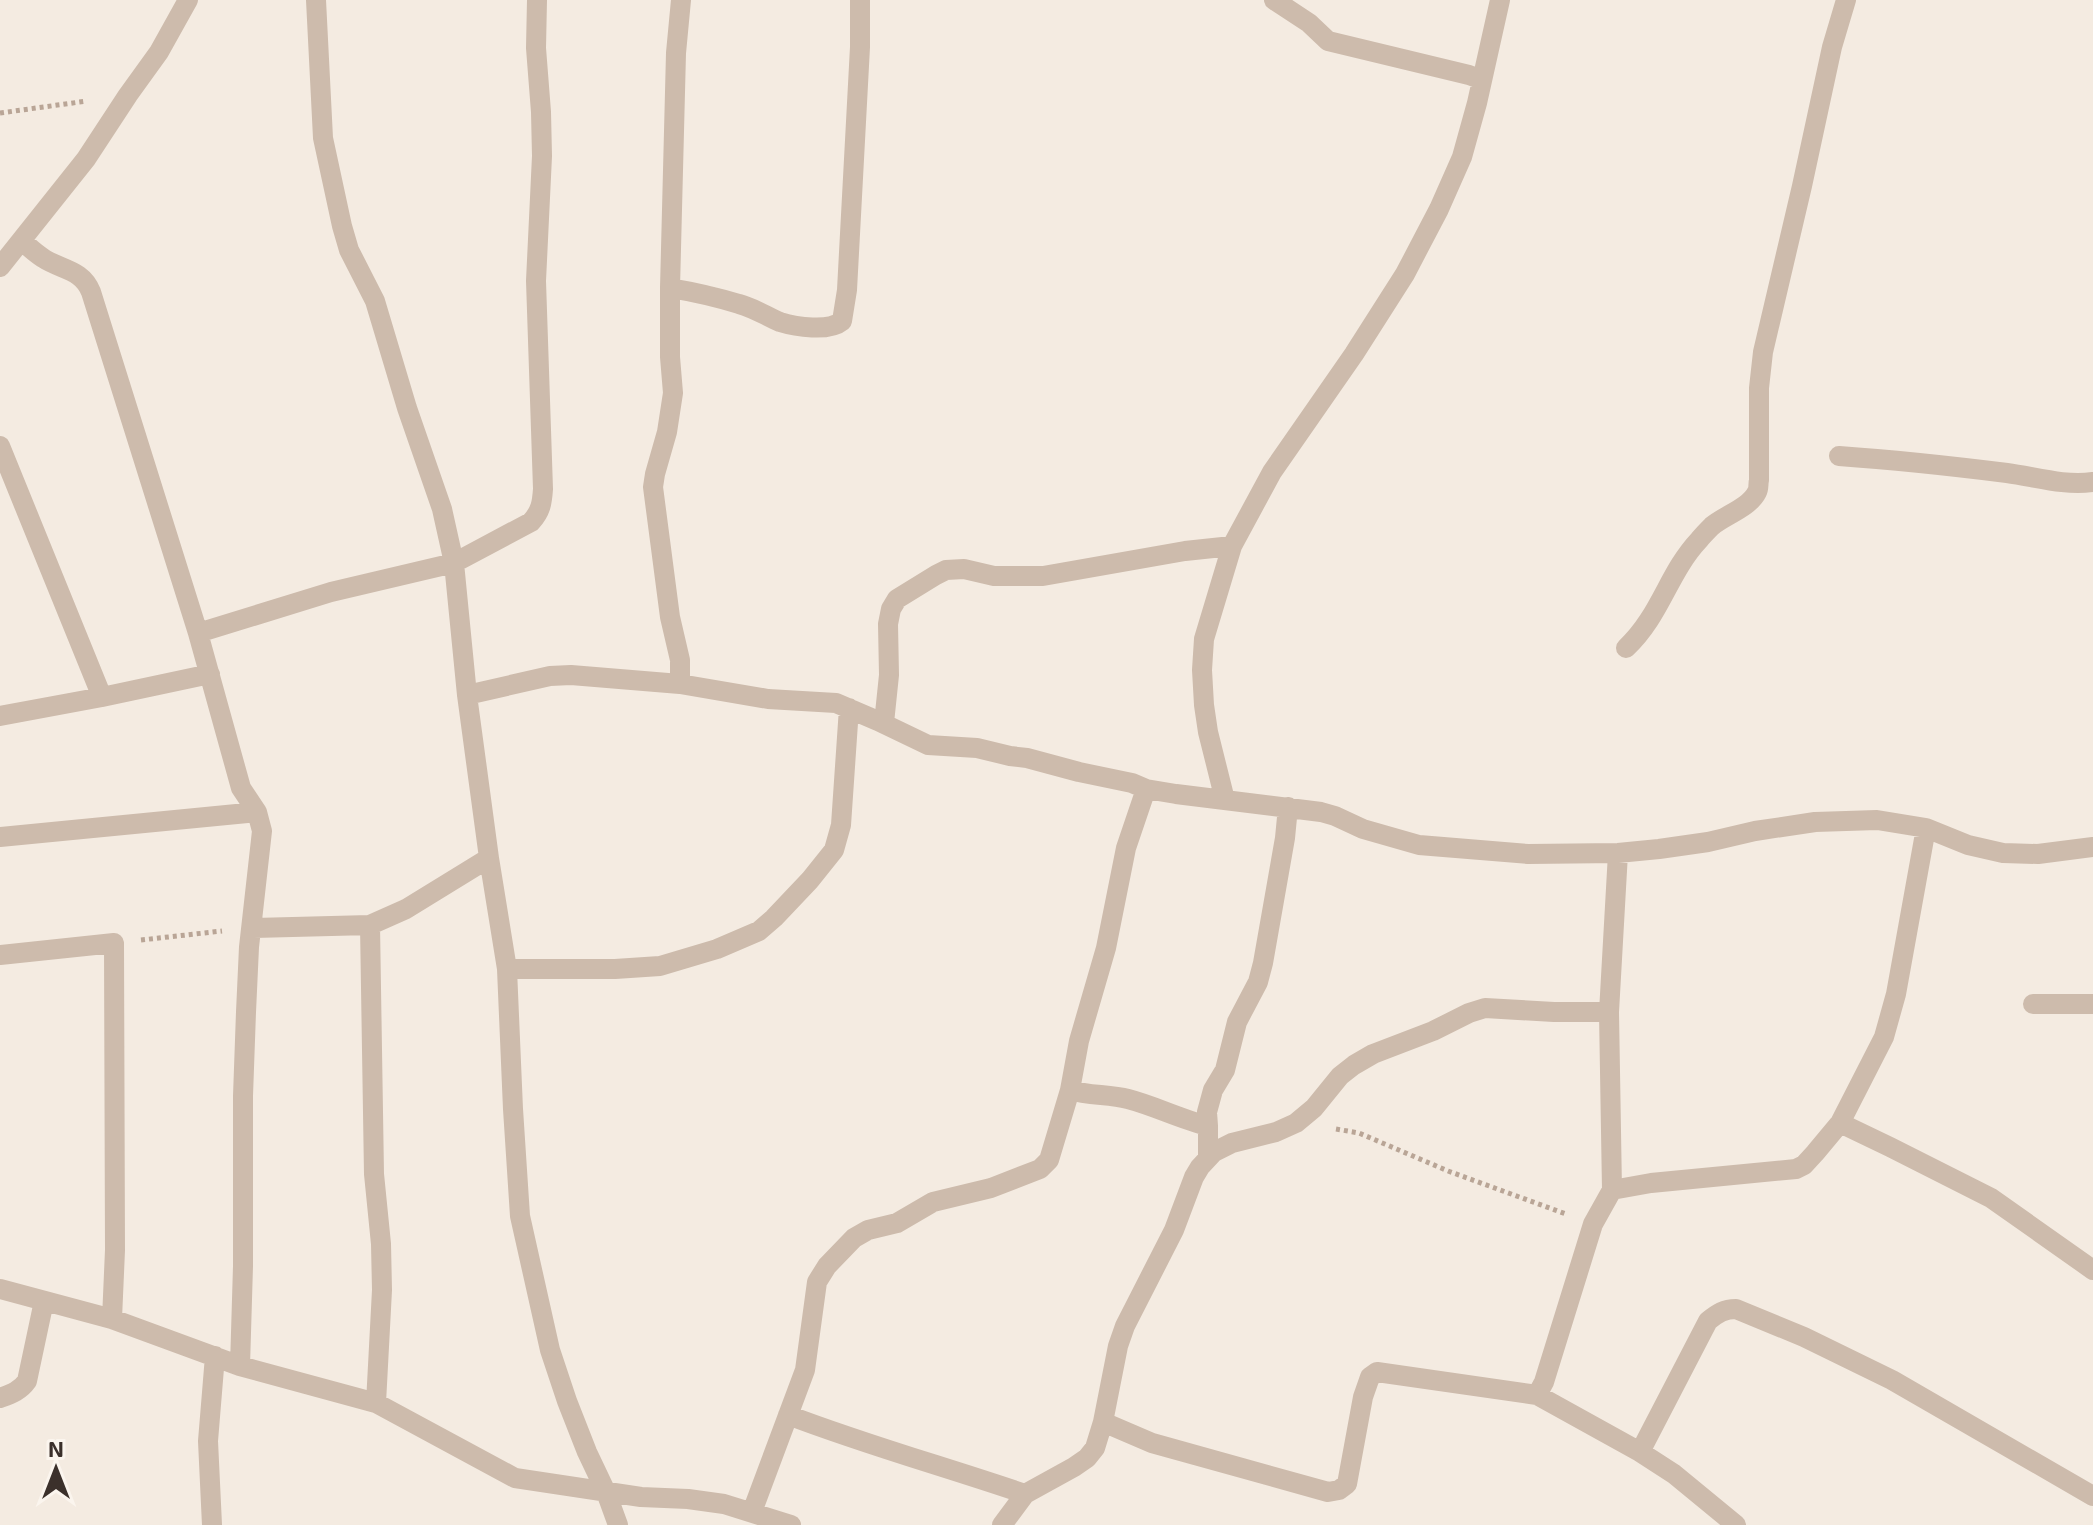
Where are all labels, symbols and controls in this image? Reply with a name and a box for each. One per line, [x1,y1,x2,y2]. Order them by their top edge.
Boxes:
north arrow [16,1429,96,1509]
text: N [48,1435,64,1461]

